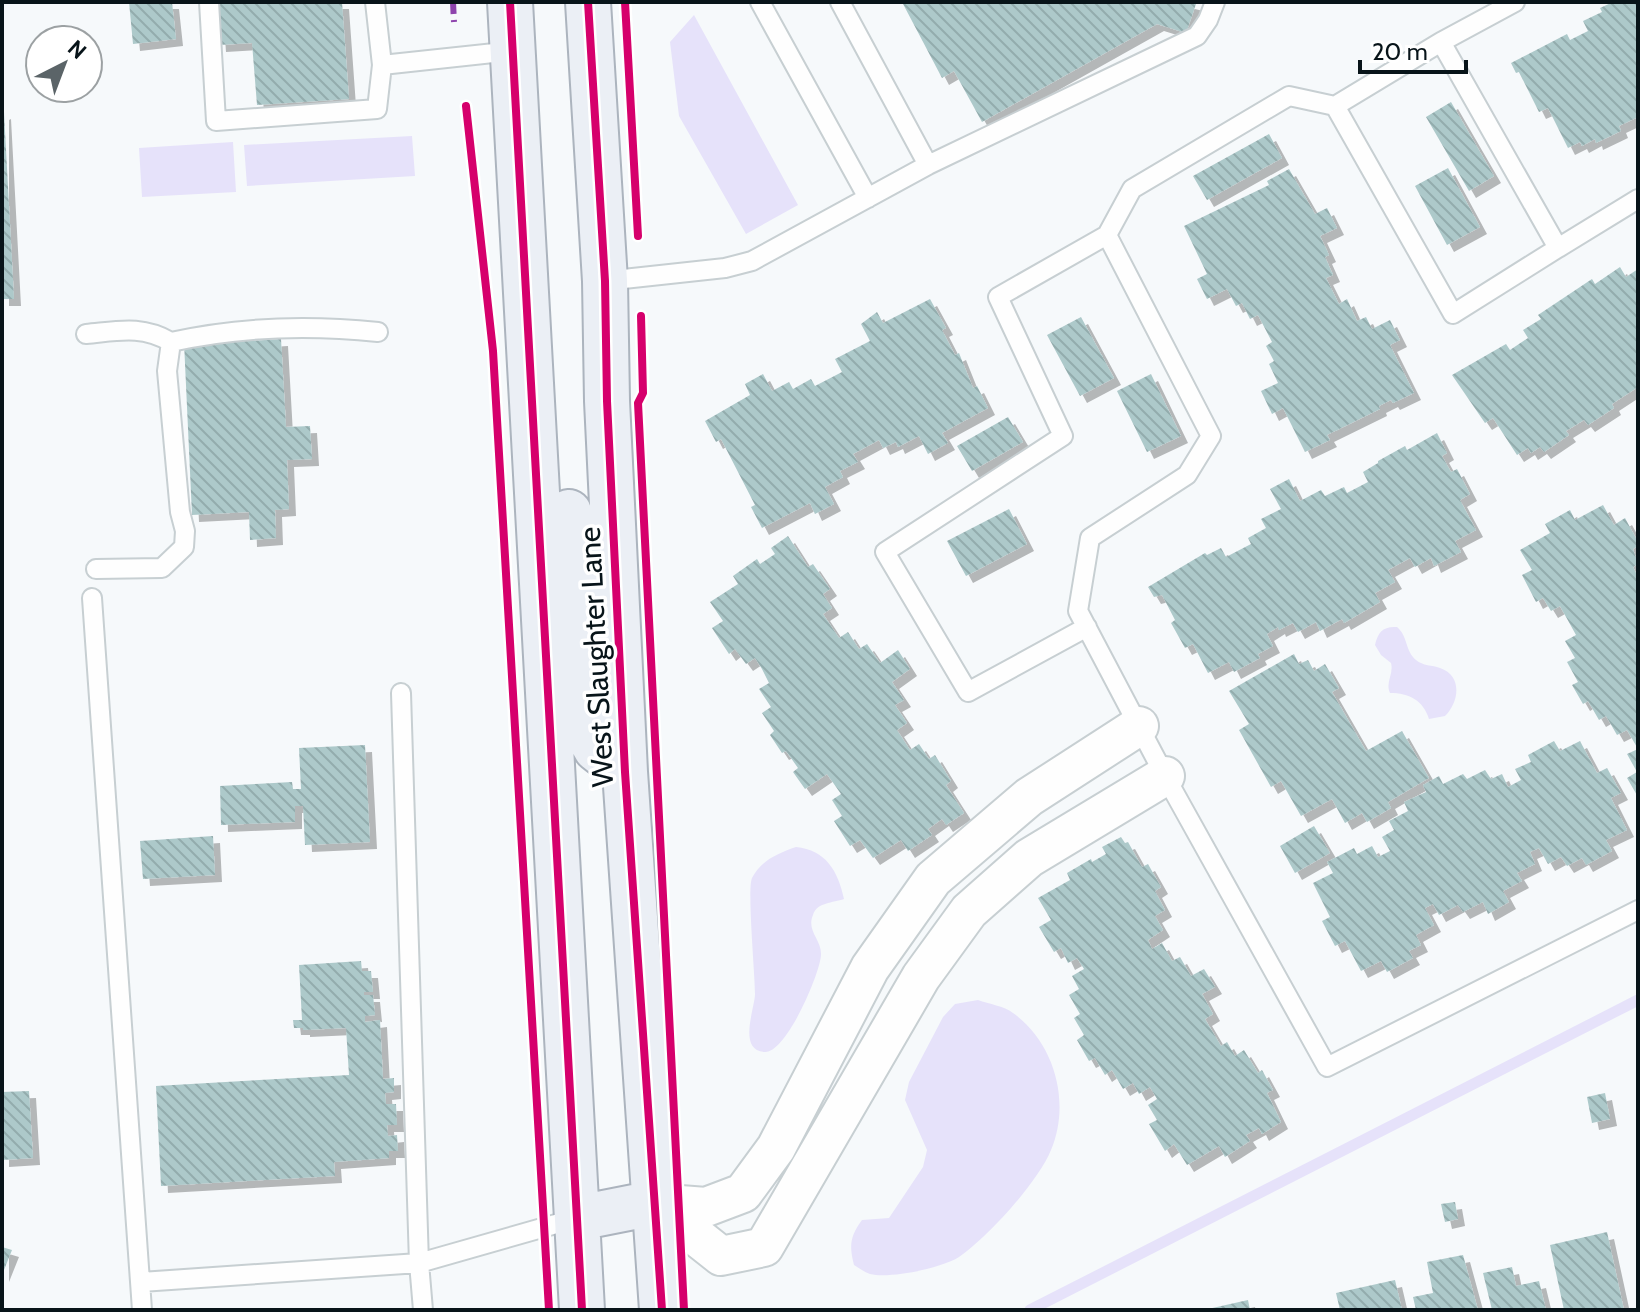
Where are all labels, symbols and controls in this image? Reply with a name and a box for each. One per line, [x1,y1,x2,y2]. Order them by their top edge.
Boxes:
north arrow [24,24,104,104]
scale bar [1360,24,1466,74]
text: N [62,34,92,65]
text: 20 m [1372,37,1428,66]
street label: West Slaughter Lane [571,526,621,788]

